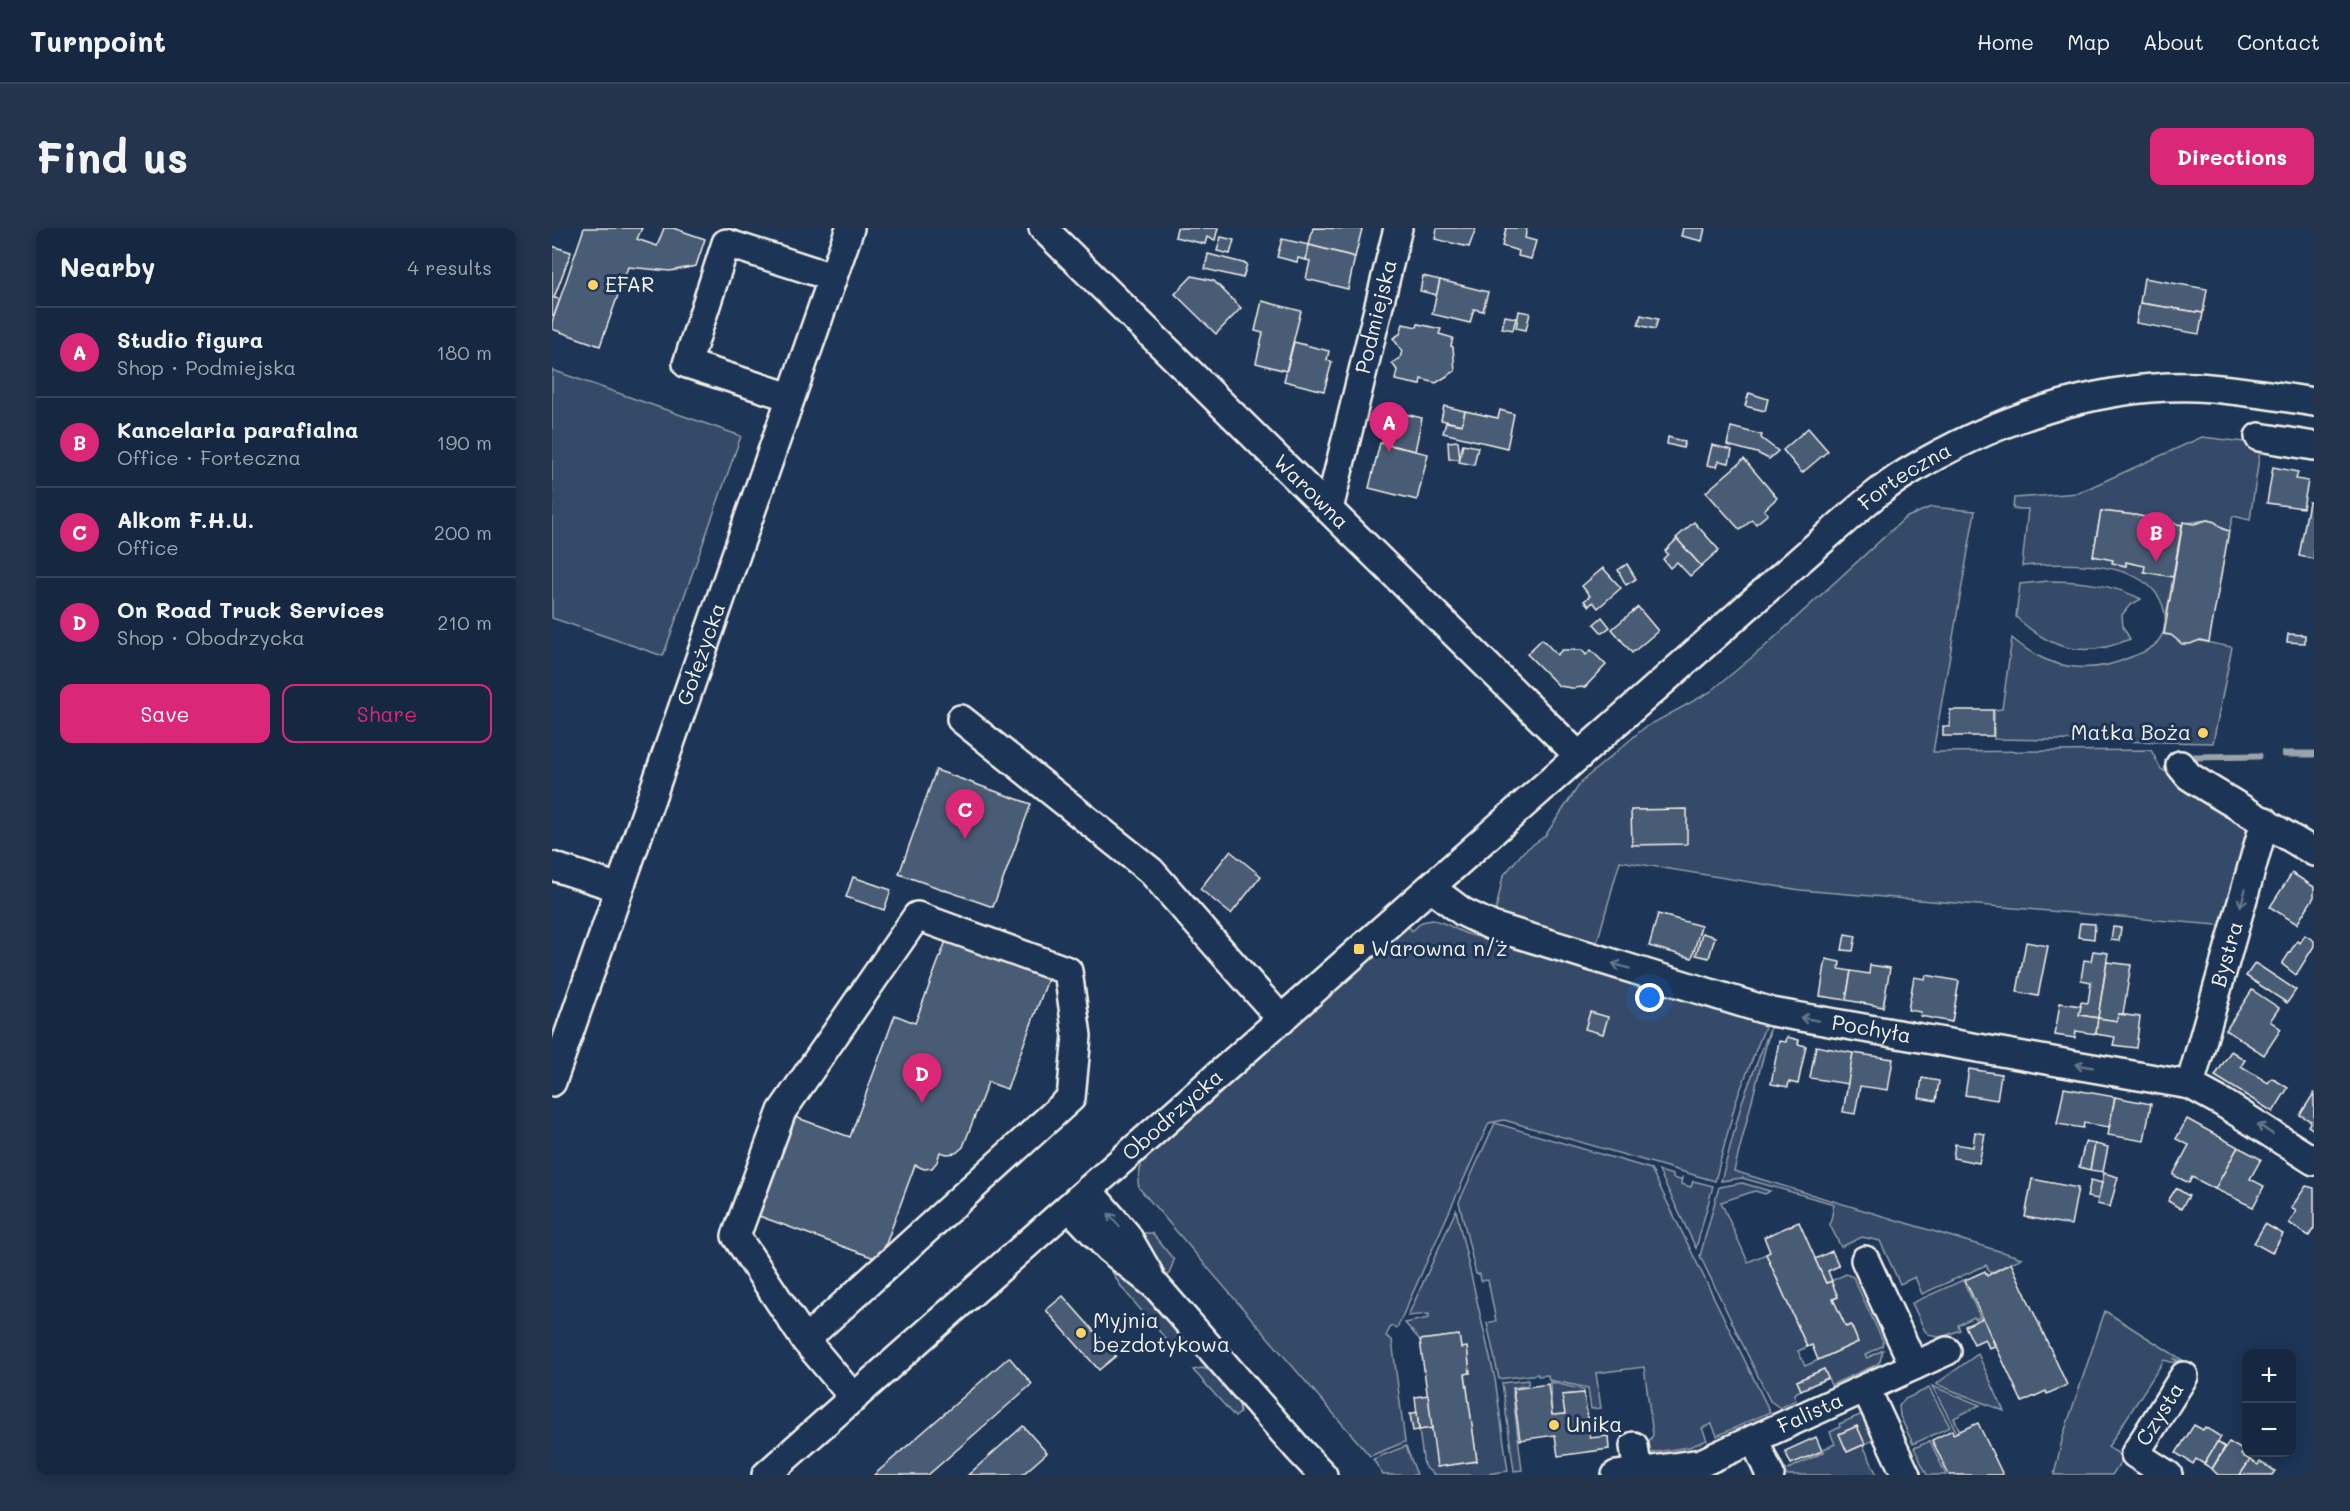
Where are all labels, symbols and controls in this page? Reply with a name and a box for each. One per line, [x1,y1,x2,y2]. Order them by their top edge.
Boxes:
text: Turnpoint [30,23,166,59]
text: Home [1977,28,2034,55]
text: Map [2067,28,2110,55]
text: About [2143,28,2204,55]
text: Contact [2237,28,2320,55]
button: Directions [2150,128,2314,185]
text: Find us [36,129,188,184]
text: Nearby [60,250,155,284]
text: 4 results [407,254,492,280]
street label: Podmiejska [1348,257,1402,376]
place label: EFAR [605,270,654,297]
marker: EFAR [586,278,600,292]
text: Studio figura [117,325,263,354]
text: A [73,339,86,365]
text: 180 m [436,339,492,365]
text: Shop · Podmiejska [117,354,296,380]
pin: A [1370,402,1408,452]
text: Kancelaria parafialna [117,415,358,444]
text: B [73,429,86,455]
text: 190 m [437,429,492,455]
street label: Forteczna [1852,435,1955,516]
text: Office · Forteczna [117,444,301,470]
street label: Warowna [1268,448,1355,534]
text: Alkom F.H.U. [117,505,254,534]
pin: B [2136,512,2176,562]
text: C [72,519,87,545]
text: 200 m [434,519,492,545]
text: Office [117,534,179,560]
text: On Road Truck Services [117,595,384,624]
street label: Gołężycka [669,599,730,709]
text: D [72,609,87,635]
text: 210 m [437,609,492,635]
text: Shop · Obodrzycka [117,624,305,650]
button: Save [60,684,270,743]
button: Share [282,684,492,743]
place label: Matka Boża [2071,718,2191,745]
marker: Matka Boża [2196,726,2210,740]
pin: C [946,790,984,839]
one-way arrow [2237,888,2248,907]
street label: Bystra [2204,918,2248,990]
place label: Warowna n/ż [1371,934,1508,961]
marker: Warowna n/ż [1352,942,1366,956]
one-way arrow [1612,960,1631,971]
your location [1635,983,1664,1012]
street label: Pochyła [1830,1008,1913,1048]
one-way arrow [1799,1013,1819,1024]
pin: D [902,1054,941,1103]
one-way arrow [2074,1061,2094,1072]
street label: Obodrzycka [1116,1062,1228,1166]
one-way arrow [2257,1123,2274,1135]
one-way arrow [1107,1212,1120,1228]
place label: Myjnia bezdotykowa [1093,1306,1230,1357]
marker: Myjnia bezdotykowa [1074,1326,1088,1340]
map controls [2242,1349,2296,1457]
button: + [2242,1349,2296,1403]
street label: Czysta [2129,1377,2189,1450]
street label: Falista [1773,1385,1847,1438]
button: − [2242,1403,2296,1457]
place label: Unika [1566,1410,1622,1437]
marker: Unika [1547,1418,1561,1432]

